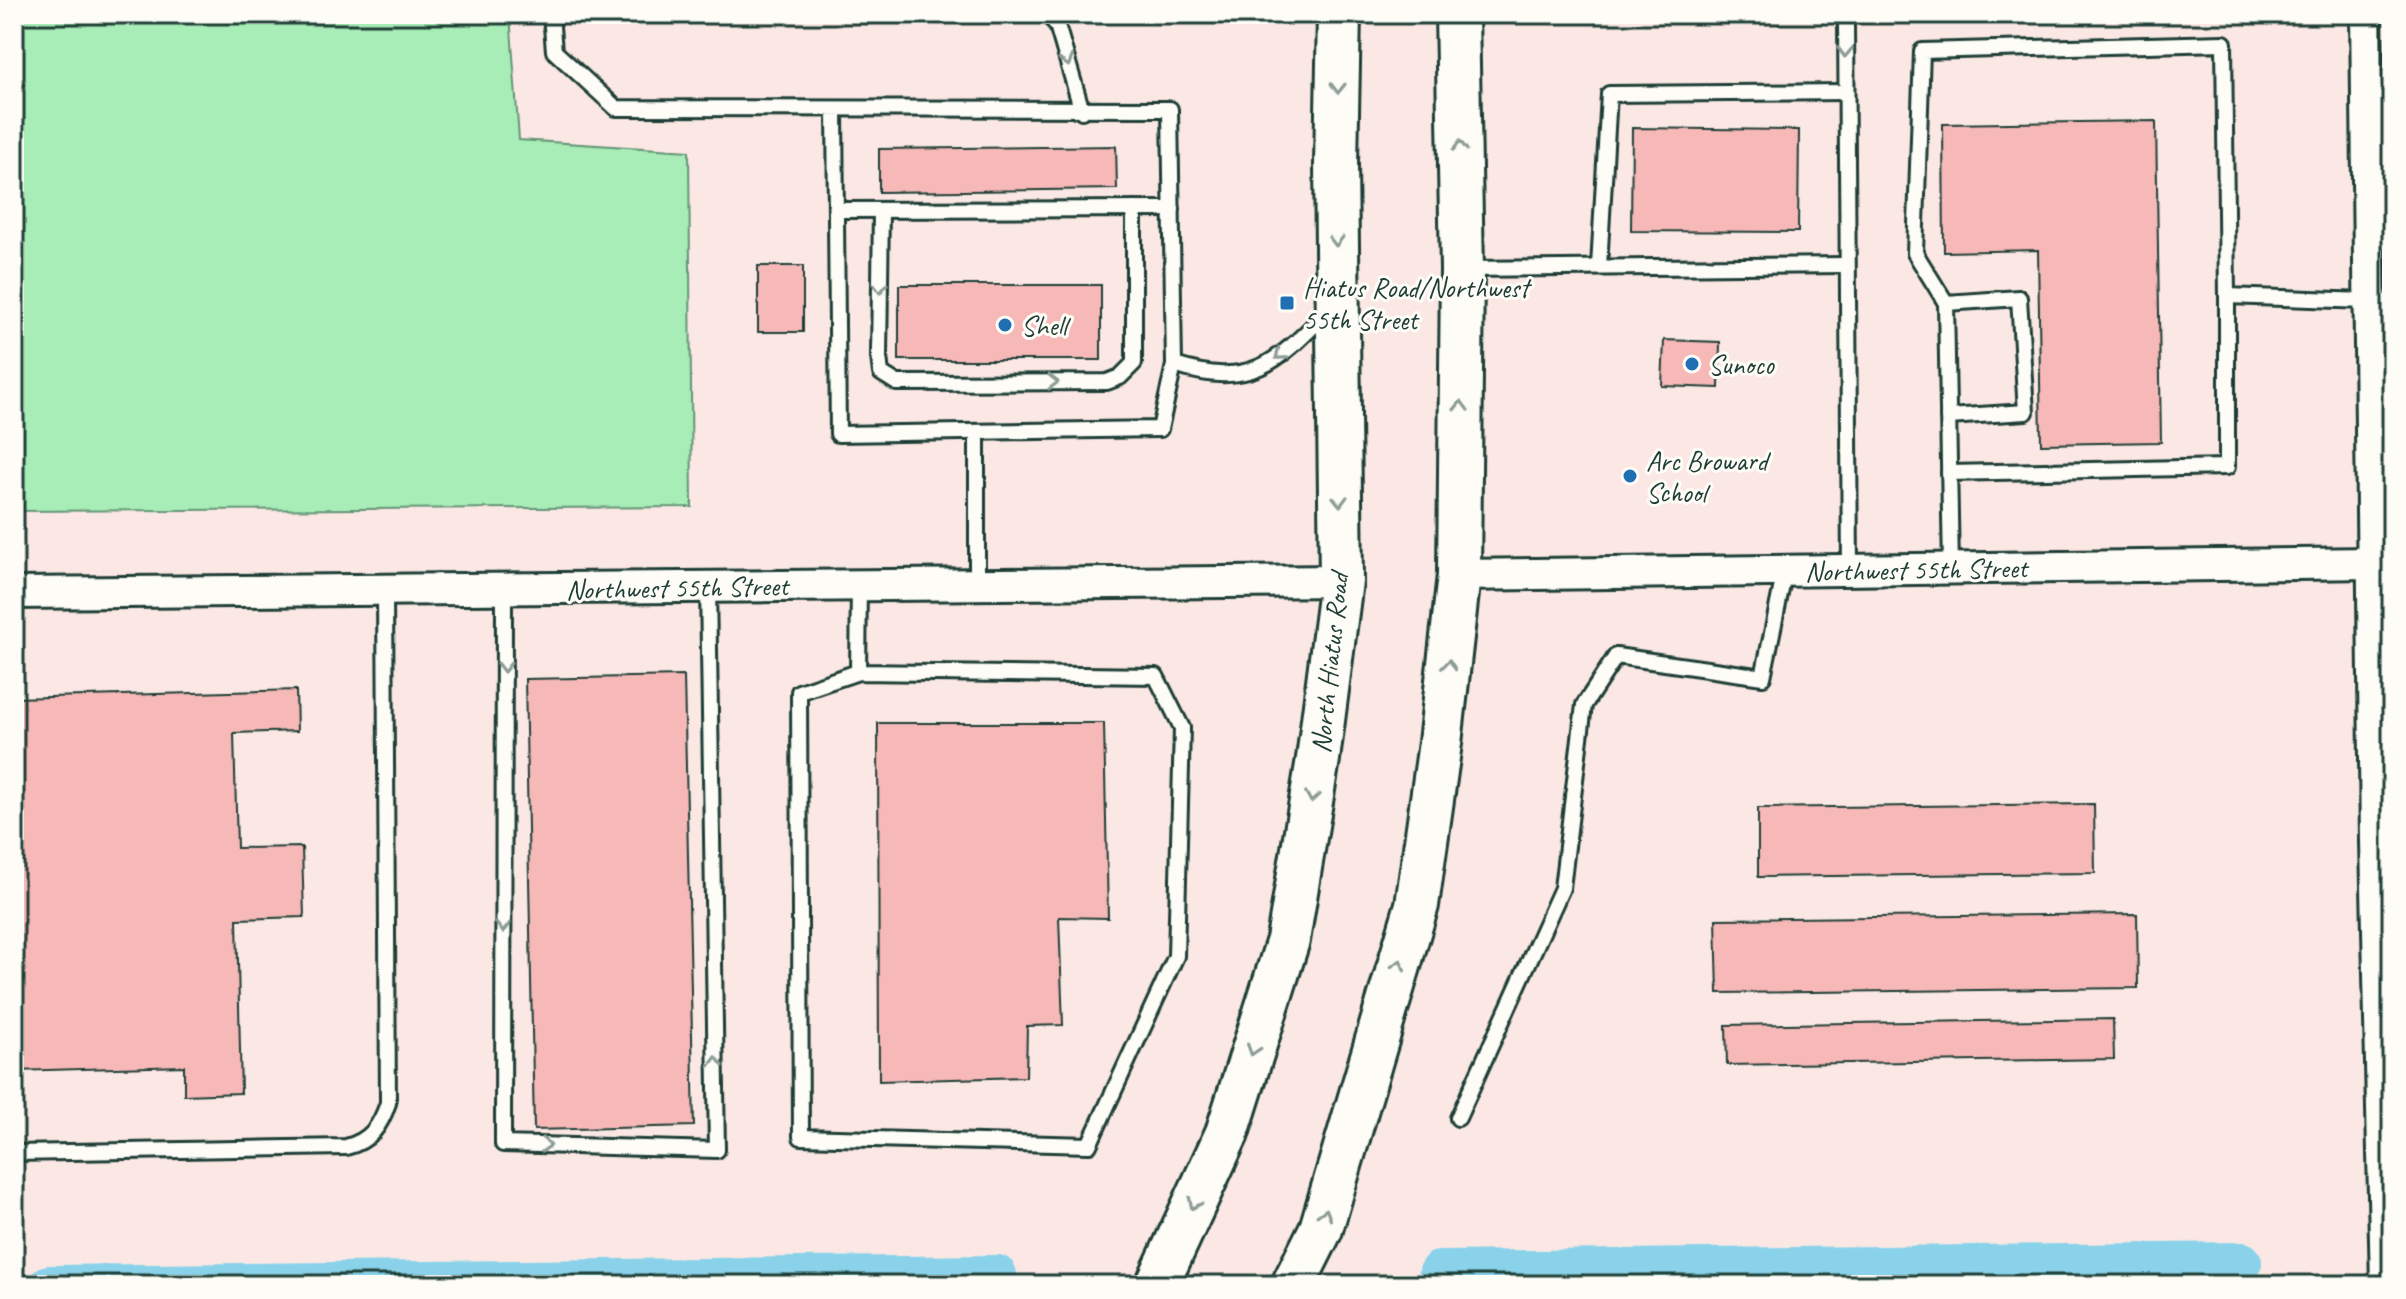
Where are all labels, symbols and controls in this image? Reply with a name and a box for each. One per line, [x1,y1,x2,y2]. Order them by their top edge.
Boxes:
one-way arrow [1837,46,1854,59]
one-way arrow [1058,54,1075,68]
one-way arrow [1329,82,1346,95]
one-way arrow [1451,139,1468,152]
one-way arrow [1328,235,1345,248]
place label: Hiatus Road/Northwest 55th Street [1303,270,1532,337]
one-way arrow [871,282,888,295]
marker: Hiatus Road/Northwest 55th Street [1278,294,1296,312]
place label: Shell [1021,308,1072,343]
marker: Shell [996,316,1014,334]
one-way arrow [1275,345,1289,360]
place label: Sunoco [1708,347,1776,382]
marker: Sunoco [1683,355,1701,373]
one-way arrow [1047,373,1060,391]
one-way arrow [1452,399,1469,412]
place label: Arc Broward School [1646,443,1771,510]
marker: Arc Broward School [1621,467,1639,485]
one-way arrow [1331,495,1348,508]
street label: Northwest 55th Street [1805,550,2030,589]
street label: North Hiatus Road [1303,567,1357,755]
street label: Northwest 55th Street [566,568,791,607]
one-way arrow [1440,658,1457,671]
one-way arrow [495,661,513,674]
one-way arrow [1304,790,1321,804]
one-way arrow [494,921,512,934]
one-way arrow [1390,959,1406,973]
one-way arrow [1247,1042,1263,1056]
one-way arrow [707,1055,724,1068]
one-way arrow [540,1137,553,1154]
one-way arrow [1188,1196,1204,1211]
one-way arrow [1316,1208,1332,1222]

